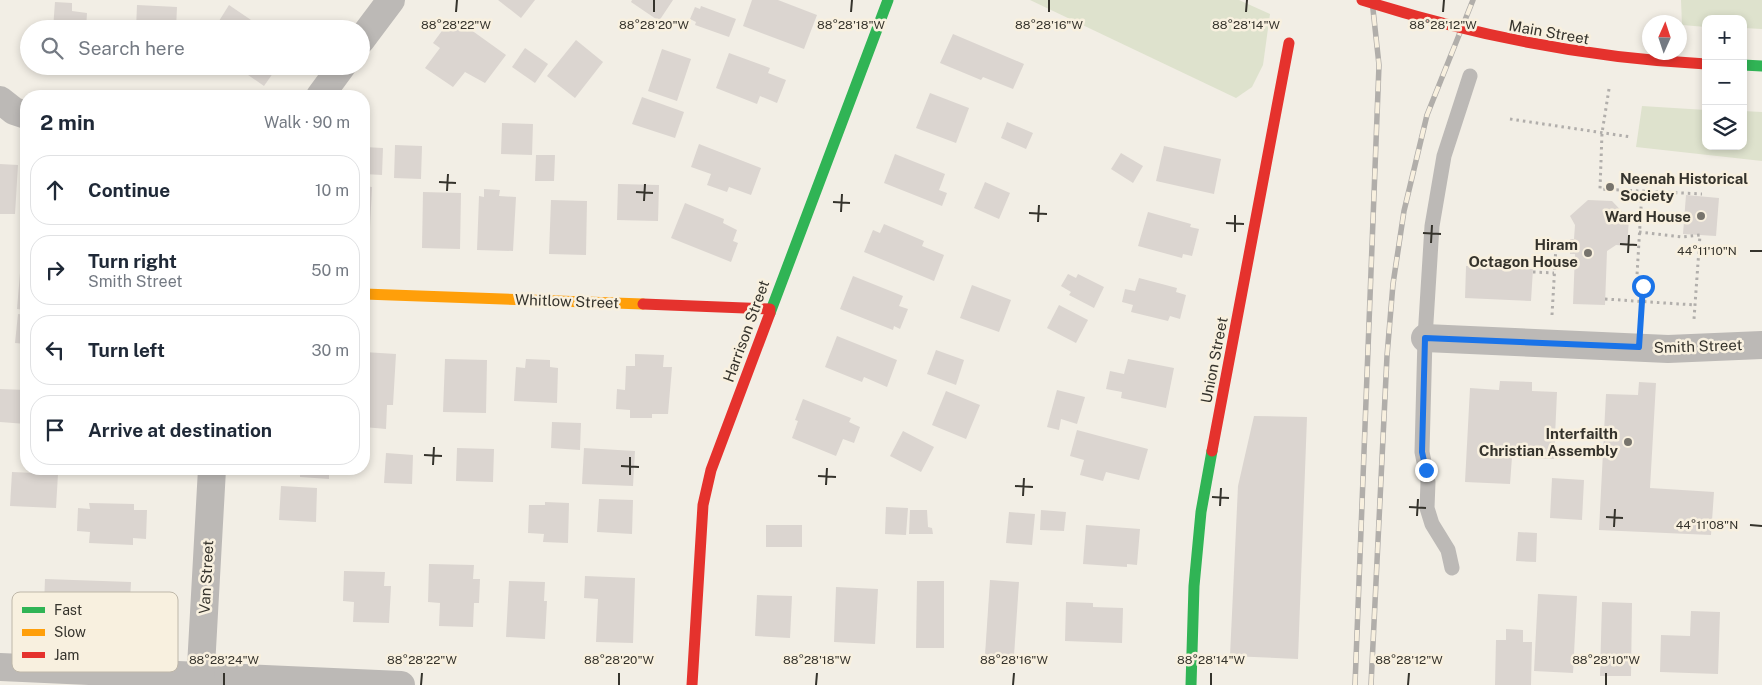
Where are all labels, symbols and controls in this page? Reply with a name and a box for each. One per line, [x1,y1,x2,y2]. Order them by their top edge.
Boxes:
north arrow [1642,15,1687,60]
map controls [1702,15,1747,150]
button: + [1702,15,1747,60]
street label: Main Street [1507,17,1591,47]
text: 88°28'22"W [421,18,491,32]
text: 88°28'20"W [619,18,690,32]
text: 88°28'18"W [817,18,886,32]
text: 88°28'16"W [1015,18,1083,32]
text: 88°28'14"W [1212,18,1281,32]
text: 88°28'12"W [1409,18,1477,32]
search box [20,20,370,75]
icon: search [38,34,66,62]
text: Search here [78,37,185,59]
button: − [1702,60,1747,105]
button: layers [1702,105,1747,150]
text: 2 min [40,110,95,135]
text: Walk · 90 m [264,113,350,132]
place label: Neenah Historical Society [1620,170,1748,204]
icon: ahead [41,176,69,204]
text: Continue [88,179,170,201]
text: 10 m [315,181,349,200]
marker: Neenah Historical Society [1604,181,1616,193]
place label: Ward House [1605,208,1691,225]
marker: Ward House [1695,210,1707,222]
place label: Hiram Octagon House [1469,236,1578,270]
text: 44°11'10"N [1677,244,1737,258]
marker: Hiram Octagon House [1582,247,1594,259]
text: Turn right [88,250,177,272]
icon: right [41,256,69,284]
text: 50 m [311,261,349,280]
text: Smith Street [88,272,183,291]
route start [1632,275,1655,298]
street label: Harrison Street [720,277,772,384]
street label: Whitlow Street [515,291,620,311]
street label: Union Street [1197,315,1231,405]
icon: left [41,336,69,364]
street label: Smith Street [1653,336,1743,356]
text: Turn left [88,339,165,361]
text: 30 m [312,341,349,360]
icon: arrive [41,416,69,444]
text: Arrive at destination [88,419,272,441]
place label: Interfailth Christian Assembly [1479,425,1619,459]
marker: Interfailth Christian Assembly [1622,436,1634,448]
route end [1415,459,1438,482]
text: 44°11'08"N [1676,518,1738,532]
street label: Van Street [196,540,216,614]
legend [12,592,178,672]
text: Fast [54,602,82,618]
text: Slow [54,624,86,640]
text: Jam [54,647,79,663]
text: 88°28'24"W [189,653,260,667]
text: 88°28'22"W [387,653,457,667]
text: 88°28'20"W [584,653,655,667]
text: 88°28'18"W [783,653,852,667]
text: 88°28'16"W [980,653,1048,667]
text: 88°28'14"W [1177,653,1246,667]
text: 88°28'12"W [1375,653,1443,667]
text: 88°28'10"W [1572,653,1640,667]

